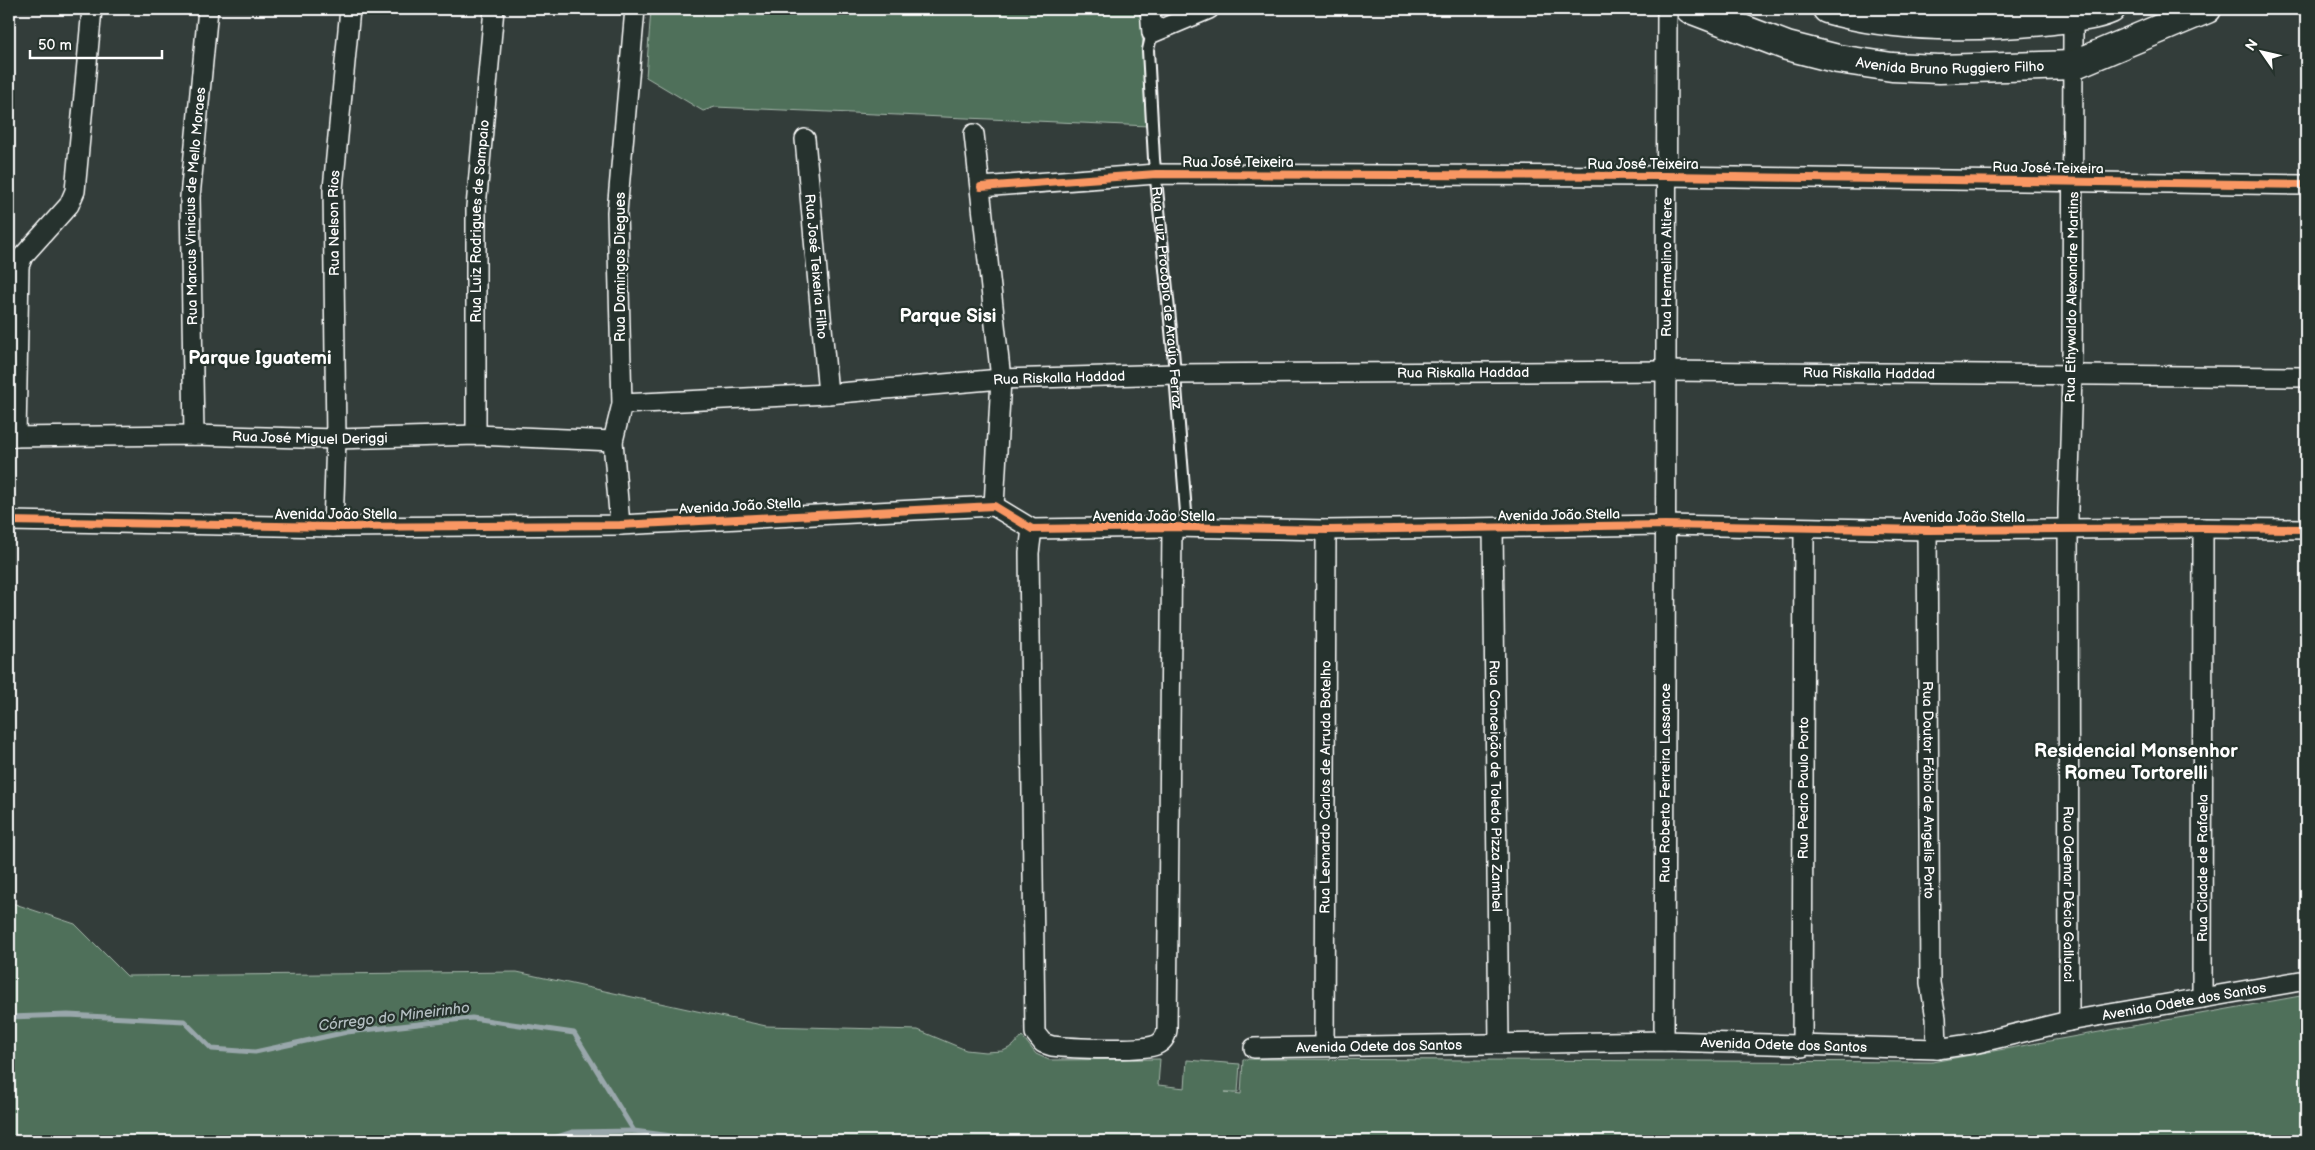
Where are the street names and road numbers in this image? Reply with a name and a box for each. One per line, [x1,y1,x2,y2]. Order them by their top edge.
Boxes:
street label: Avenida Bruno Ruggiero Filho [1855,53,2045,78]
street label: Rua Marcus Vinicius de Mello Moraes [181,86,209,326]
street label: Rua Luiz Rodrigues de Sampaio [468,119,492,323]
street label: Rua José Teixeira [1182,154,1294,171]
street label: Rua José Teixeira [1587,156,1699,173]
street label: Rua José Teixeira [1992,159,2104,177]
street label: Rua Nelson Rios [324,169,343,276]
street label: Rua Luiz Procópio de Araújo Ferraz [1148,185,1186,410]
street label: Rua Ethywaldo Alexandre Martins [2062,191,2082,403]
street label: Rua Domingos Diegues [612,192,629,342]
street label: Rua José Teixeira Filho [801,193,832,340]
street label: Rua Hermelino Altiere [1658,197,1675,337]
street label: Rua Riskalla Haddad [1397,363,1529,381]
street label: Rua Riskalla Haddad [1803,364,1935,382]
street label: Rua Riskalla Haddad [992,367,1125,388]
street label: Rua José Miguel Deriggi [232,428,388,448]
street label: Avenida João Stella [678,494,802,518]
street label: Avenida João Stella [1498,505,1620,525]
street label: Avenida João Stella [275,506,397,523]
street label: Avenida João Stella [1093,508,1215,525]
street label: Avenida João Stella [1903,509,2025,526]
street label: Rua Leonardo Carlos de Arruda Botelho [1316,660,1334,914]
street label: Rua Conceição de Toledo Pizza Zambel [1486,660,1506,912]
street label: Rua Doutor Fábio de Angelis Porto [1920,681,1938,899]
street label: Rua Roberto Ferreira Lassance [1656,683,1674,883]
street label: Rua Pedro Paulo Porto [1794,717,1812,859]
street label: Rua Cidade de Rafaela [2194,794,2211,942]
street label: Rua Odemar Décio Gallucci [2060,806,2077,982]
street label: Avenida Odete dos Santos [2101,979,2268,1024]
street label: Avenida Odete dos Santos [1700,1034,1867,1055]
street label: Avenida Odete dos Santos [1296,1036,1462,1056]

